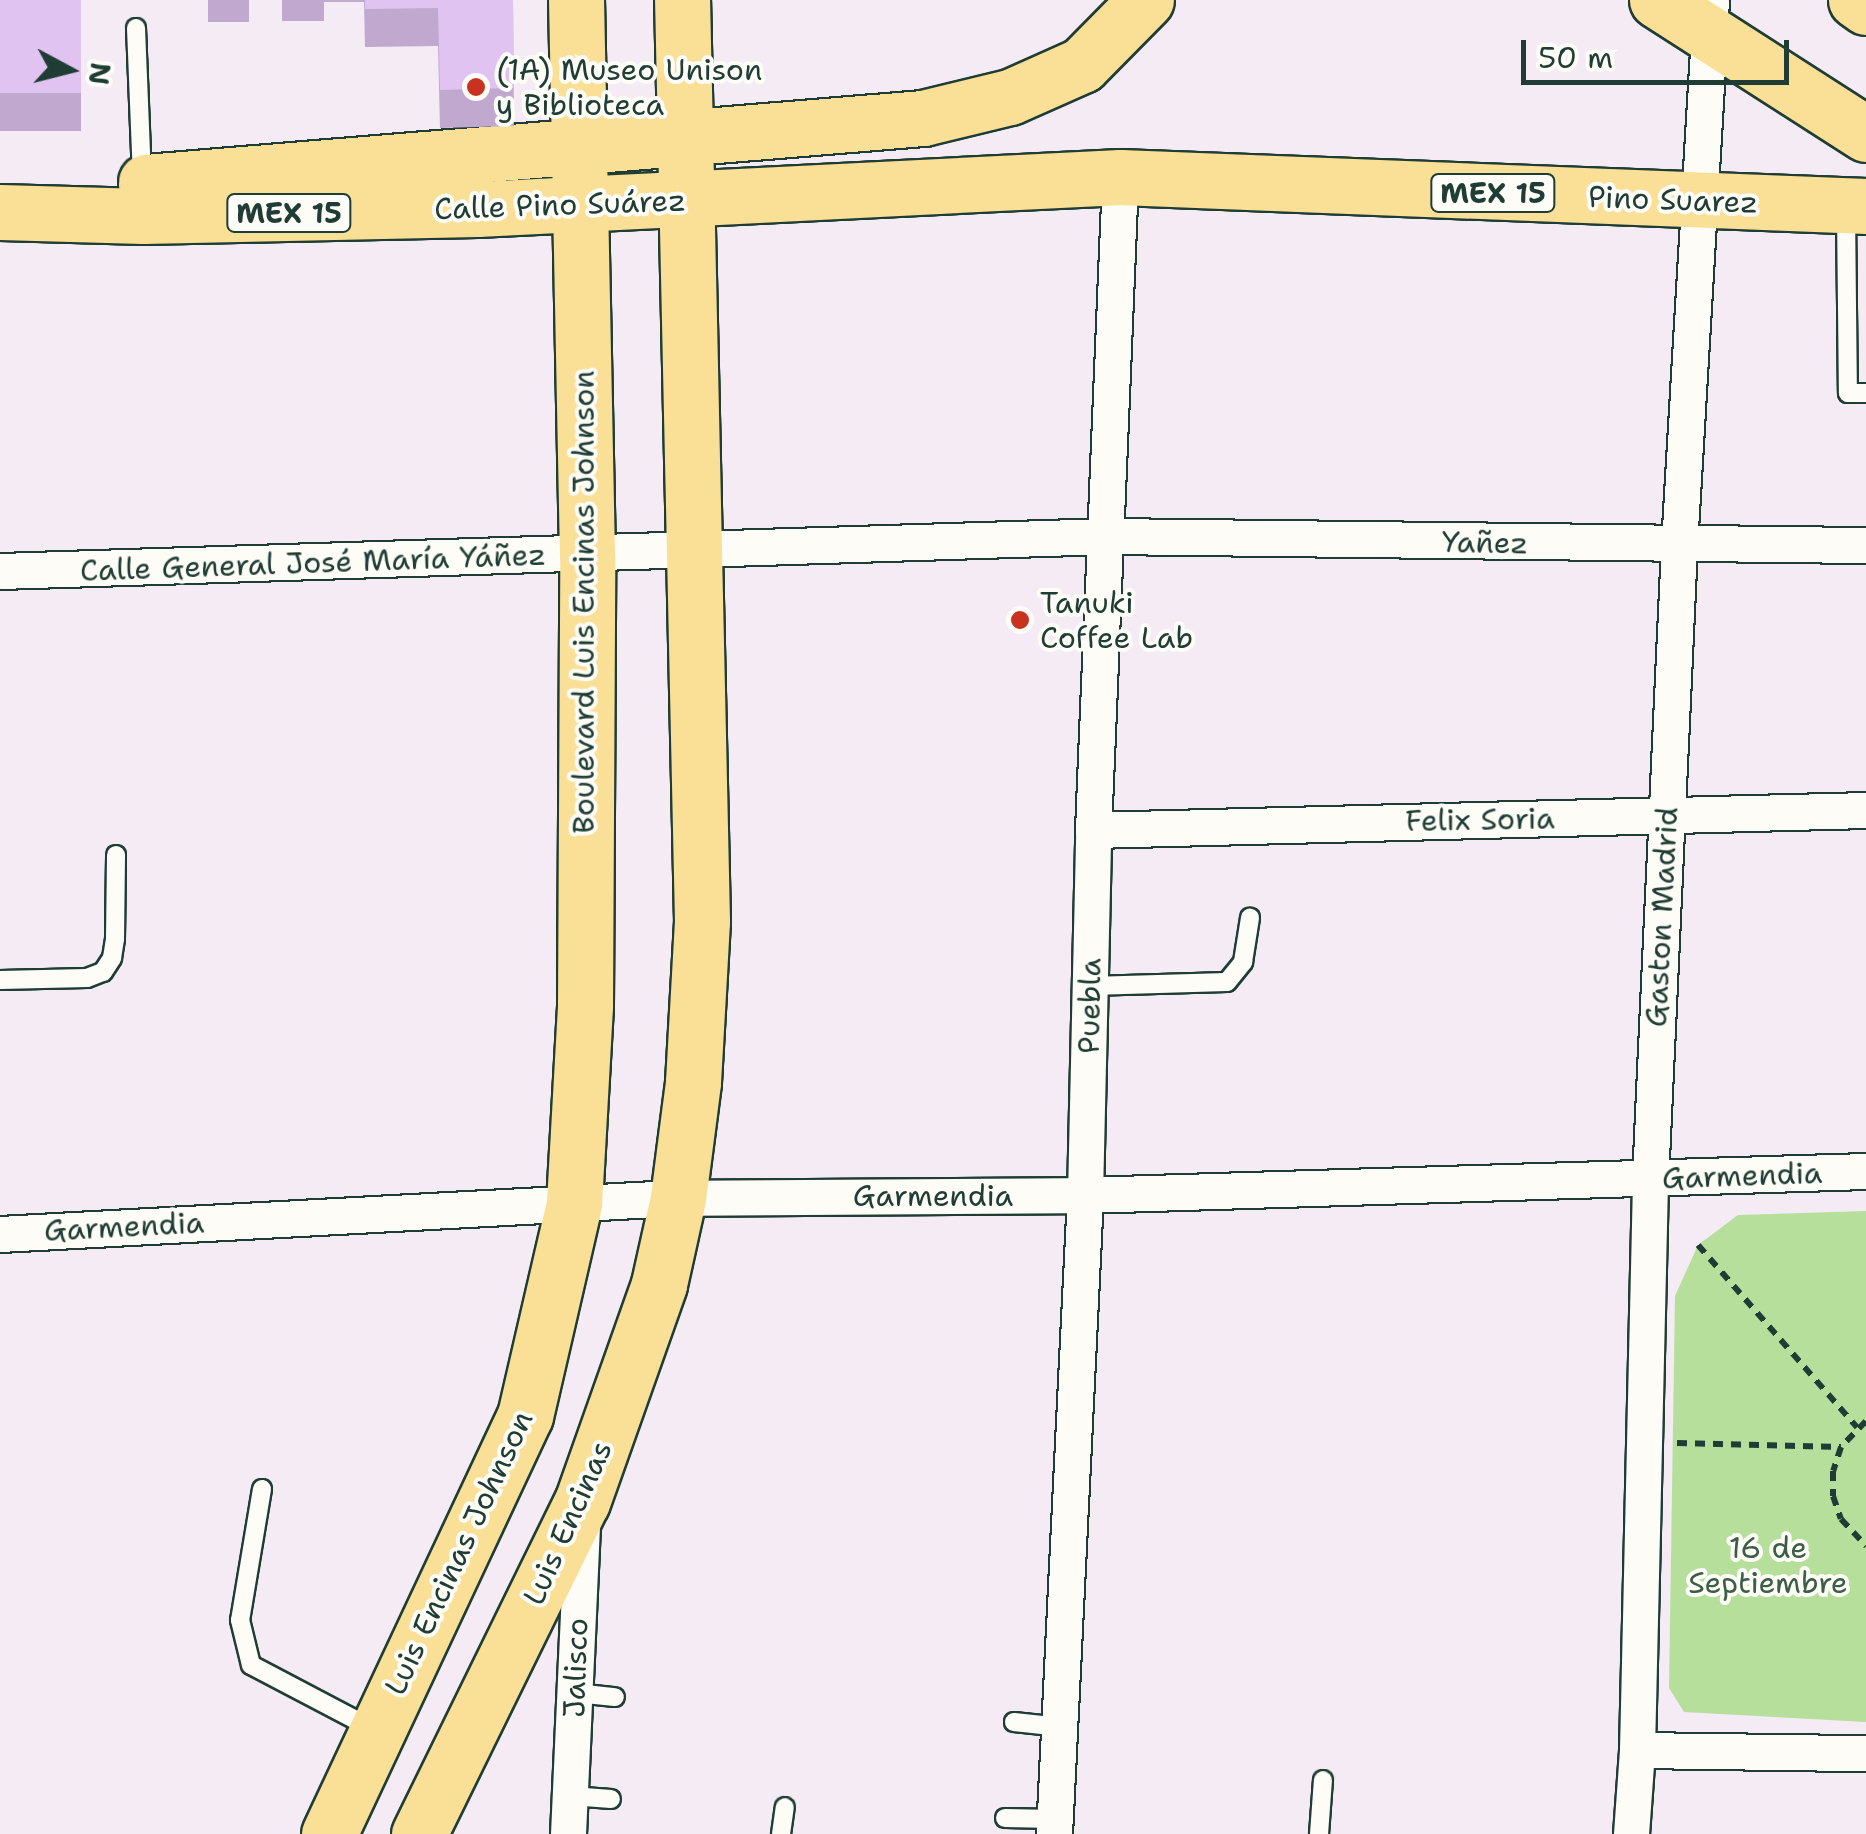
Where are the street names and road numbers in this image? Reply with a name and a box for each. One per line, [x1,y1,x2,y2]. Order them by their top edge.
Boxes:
road number: MEX 15 [1428,170,1558,216]
street label: Pino Suarez [1587,179,1759,221]
street label: Calle Pino Suárez [434,183,686,227]
road number: MEX 15 [224,190,354,236]
street label: Boulevard Luis Encinas Johnson [566,370,602,834]
street label: Yañez [1442,524,1528,562]
street label: Calle General José María Yáñez [79,537,547,589]
street label: Felix Soria [1405,801,1555,839]
street label: Gaston Madrid [1638,806,1686,1028]
street label: Puebla [1071,958,1109,1054]
street label: Garmendia [1661,1155,1823,1197]
street label: Garmendia [853,1178,1013,1214]
street label: Garmendia [43,1205,205,1249]
street label: Luis Encinas Johnson [377,1405,541,1701]
street label: Luis Encinas [516,1435,620,1611]
street label: Jalisco [556,1617,596,1719]

